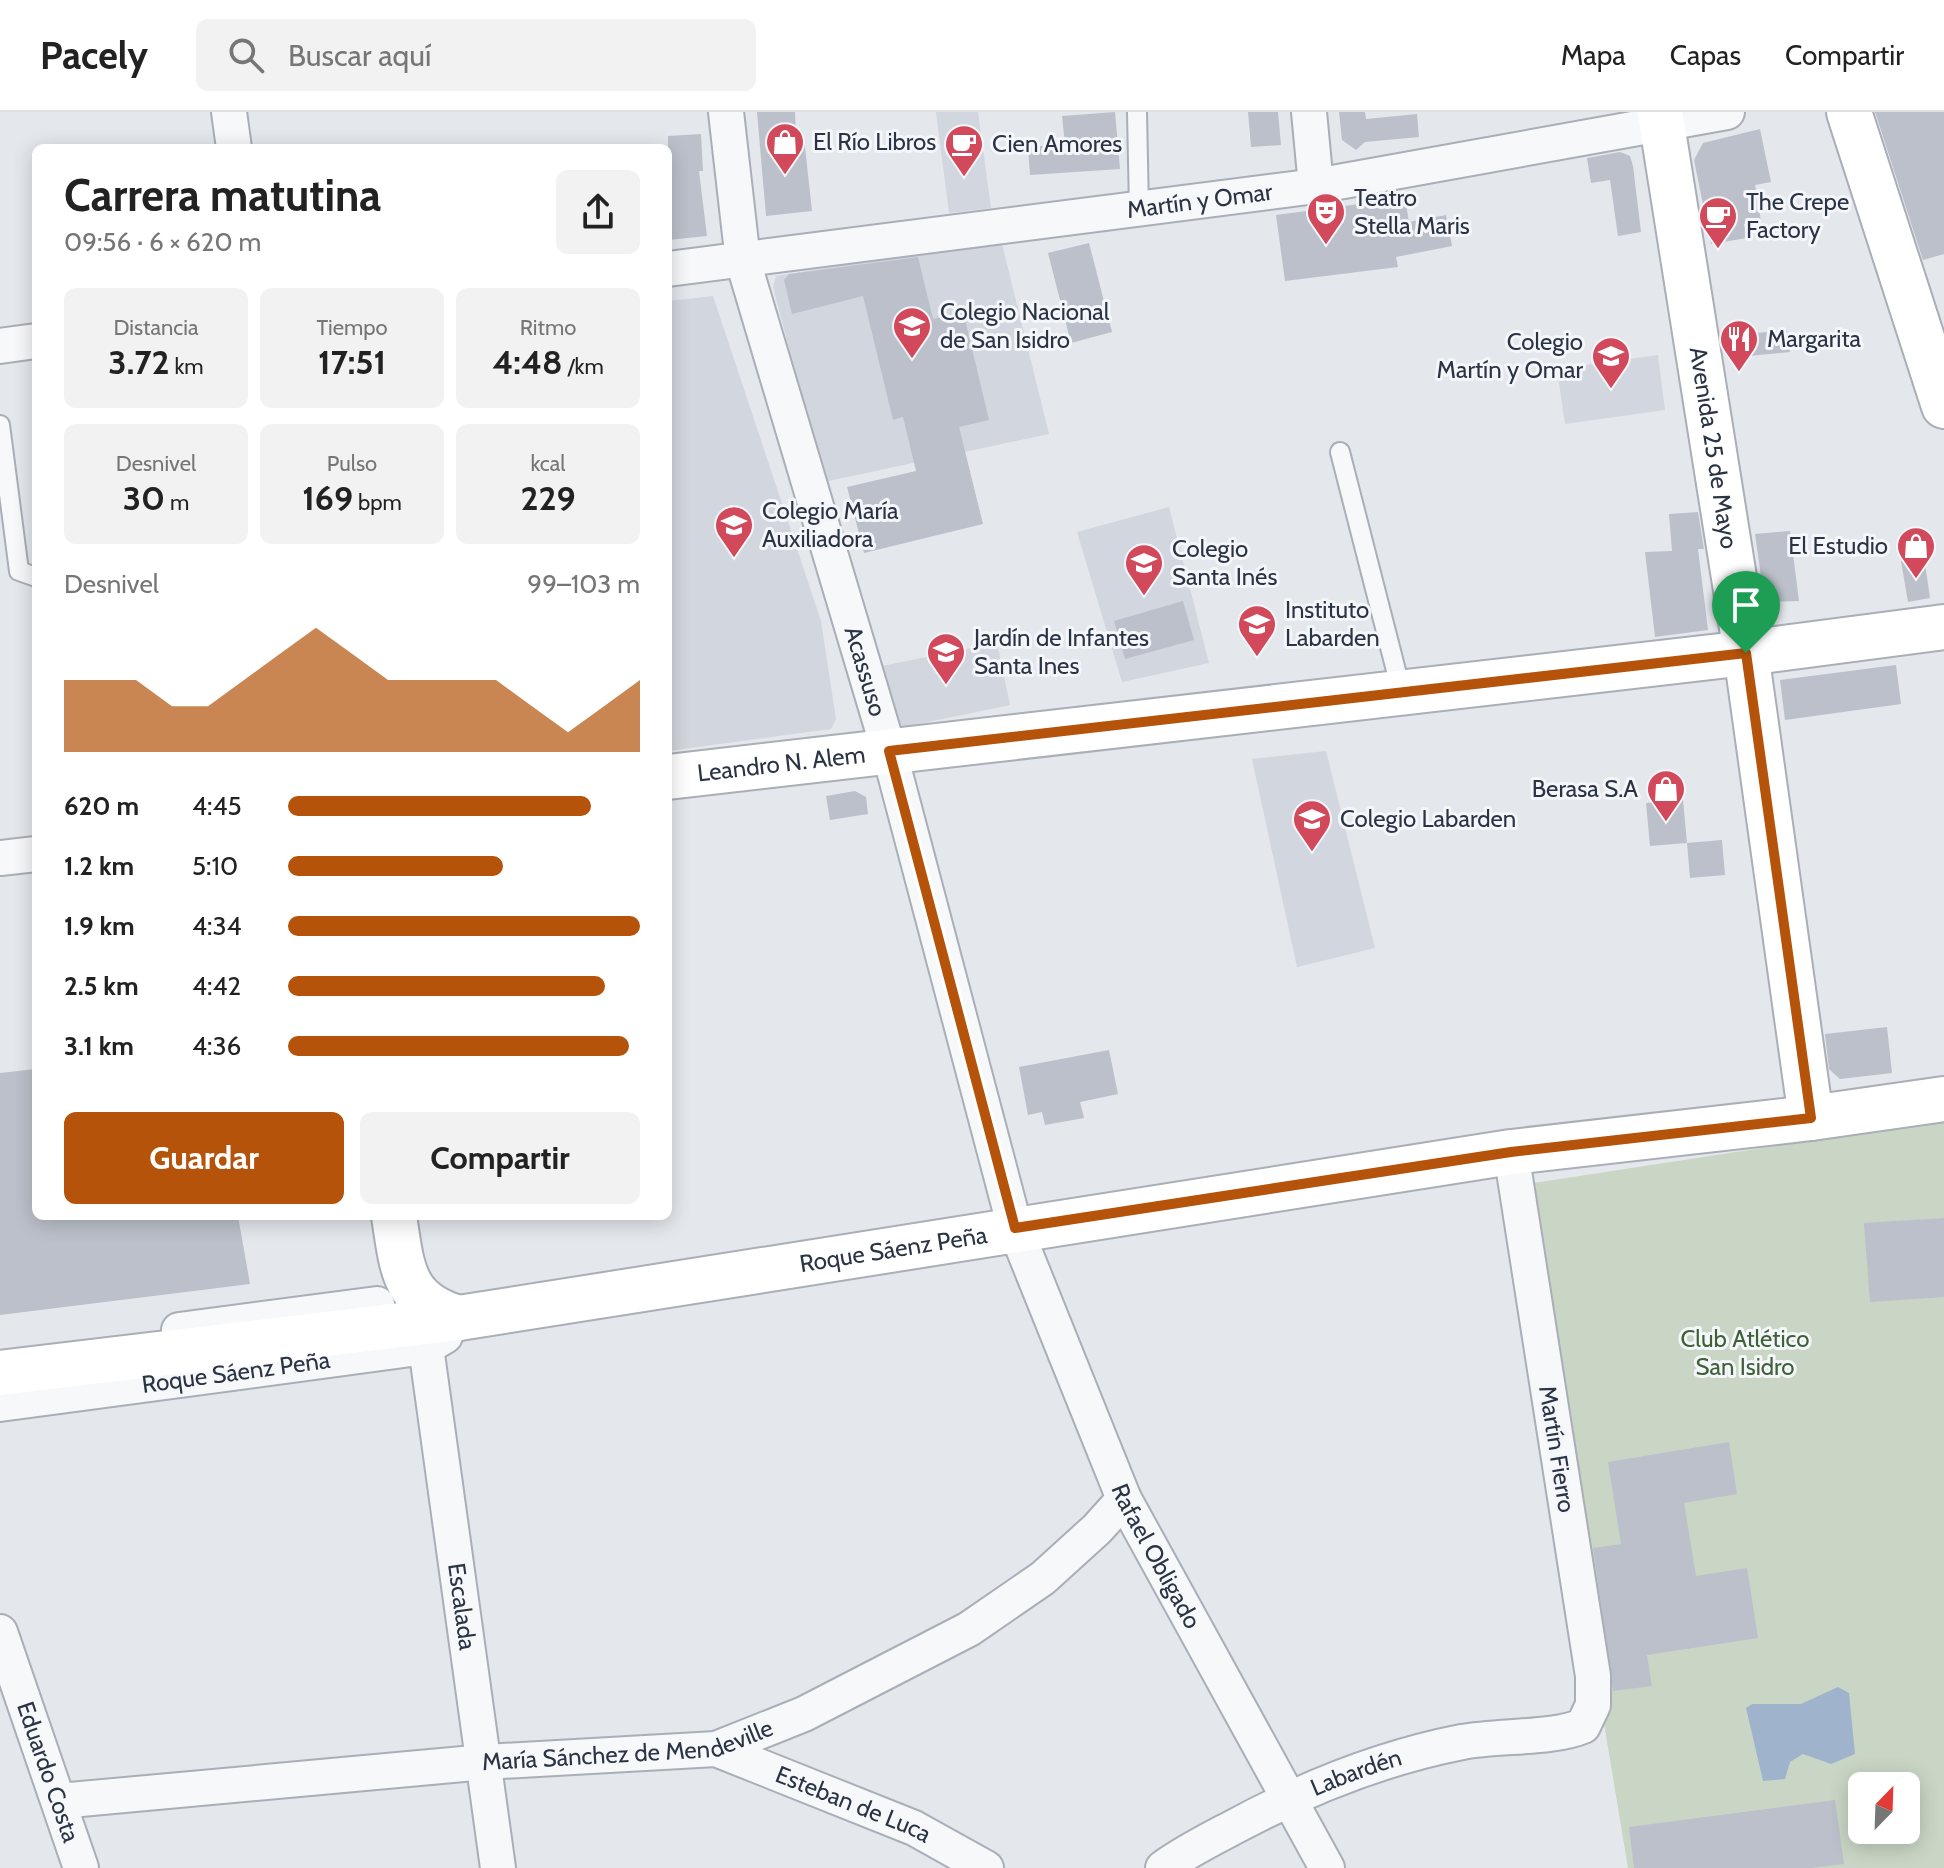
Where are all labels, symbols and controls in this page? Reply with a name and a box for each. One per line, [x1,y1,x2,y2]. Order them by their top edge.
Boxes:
search box [196,19,756,91]
text: Pacely [40,32,148,79]
icon: search [224,33,268,77]
text: Buscar aquí [288,37,431,74]
text: Mapa [1561,38,1626,72]
text: Capas [1670,38,1741,72]
text: Compartir [1785,38,1904,72]
shop icon: El Río Libros [764,121,806,176]
cafe icon: Cien Amores [943,123,985,178]
place label: El Río Libros [813,127,936,156]
place label: Cien Amores [992,129,1122,158]
text: Carrera matutina [64,169,381,222]
button: share [556,170,640,254]
street label: Martín y Omar [1125,177,1275,224]
place label: Teatro Stella Maris [1354,183,1470,240]
place label: The Crepe Factory [1746,187,1849,244]
theatre icon: Teatro Stella Maris [1305,191,1347,246]
cafe icon: The Crepe Factory [1697,195,1739,250]
text: 09:56 · 6 × 620 m [64,226,261,258]
place label: Colegio Nacional de San Isidro [940,297,1110,354]
school or university icon: Colegio Nacional de San Isidro [891,305,933,360]
text: Distancia [113,314,199,341]
text: Tiempo [316,314,388,341]
text: Ritmo [520,314,576,341]
restaurant icon: Margarita [1718,318,1760,373]
place label: Margarita [1767,324,1862,353]
place label: Colegio Martín y Omar [1437,327,1583,384]
school or university icon: Colegio Martín y Omar [1590,335,1632,390]
text: 3.72 [108,341,170,383]
text: 17:51 [318,341,386,383]
text: 4:48 [492,341,563,383]
street label: Avenida 25 de Mayo [1684,345,1744,551]
text: km [170,353,204,380]
text: /km [563,353,604,380]
text: Desnivel [116,450,196,477]
text: Pulso [327,450,377,477]
text: kcal [530,450,566,477]
text: 30 [123,477,165,519]
text: 169 [302,477,353,519]
text: 229 [520,477,576,519]
text: m [165,489,189,516]
text: bpm [353,489,402,516]
place label: Colegio María Auxiliadora [762,496,899,553]
school or university icon: Colegio María Auxiliadora [713,504,755,559]
shop icon: El Estudio [1895,525,1937,580]
place label: El Estudio [1788,531,1888,560]
place label: Colegio Santa Inés [1172,534,1277,591]
school or university icon: Colegio Santa Inés [1123,542,1165,597]
text: Desnivel [64,568,159,600]
text: 99–103 m [527,568,640,600]
pin [1712,571,1780,653]
icon: arrive [1724,583,1768,627]
place label: Instituto Labarden [1285,595,1380,652]
school or university icon: Instituto Labarden [1236,603,1278,658]
street label: Acassuso [839,623,893,720]
place label: Jardín de Infantes Santa Ines [973,623,1149,680]
school or university icon: Jardín de Infantes Santa Ines [925,631,967,686]
street label: Leandro N. Alem [696,739,867,788]
shop icon: Berasa S.A [1645,768,1687,823]
place label: Berasa S.A [1532,774,1638,803]
text: 620 m [64,790,139,822]
text: 4:45 [192,790,242,822]
school or university icon: Colegio Labarden [1291,798,1333,853]
place label: Colegio Labarden [1340,804,1516,833]
text: 1.2 km [64,850,134,882]
text: 5:10 [192,850,238,882]
text: 1.9 km [64,910,135,942]
text: 4:34 [192,910,242,942]
text: 2.5 km [64,970,139,1002]
text: 4:42 [192,970,241,1002]
text: 3.1 km [64,1030,134,1062]
text: 4:36 [192,1030,241,1062]
button: Guardar [64,1112,344,1204]
button: Compartir [360,1112,640,1204]
street label: Roque Sáenz Peña [797,1220,990,1278]
park label: Club Atlético San Isidro [1681,1324,1809,1381]
street label: Roque Sáenz Peña [140,1345,332,1399]
street label: Martín Fierro [1533,1383,1582,1515]
street label: Rafael Obligado [1105,1479,1207,1633]
street label: Escalada [442,1561,483,1652]
street label: Eduardo Costa [11,1698,86,1846]
street label: María Sánchez de Mendeville [481,1713,777,1776]
street label: Labardén [1306,1742,1405,1802]
street label: Esteban de Luca [772,1759,937,1849]
north arrow [1848,1772,1920,1844]
map controls [1848,1772,1920,1844]

